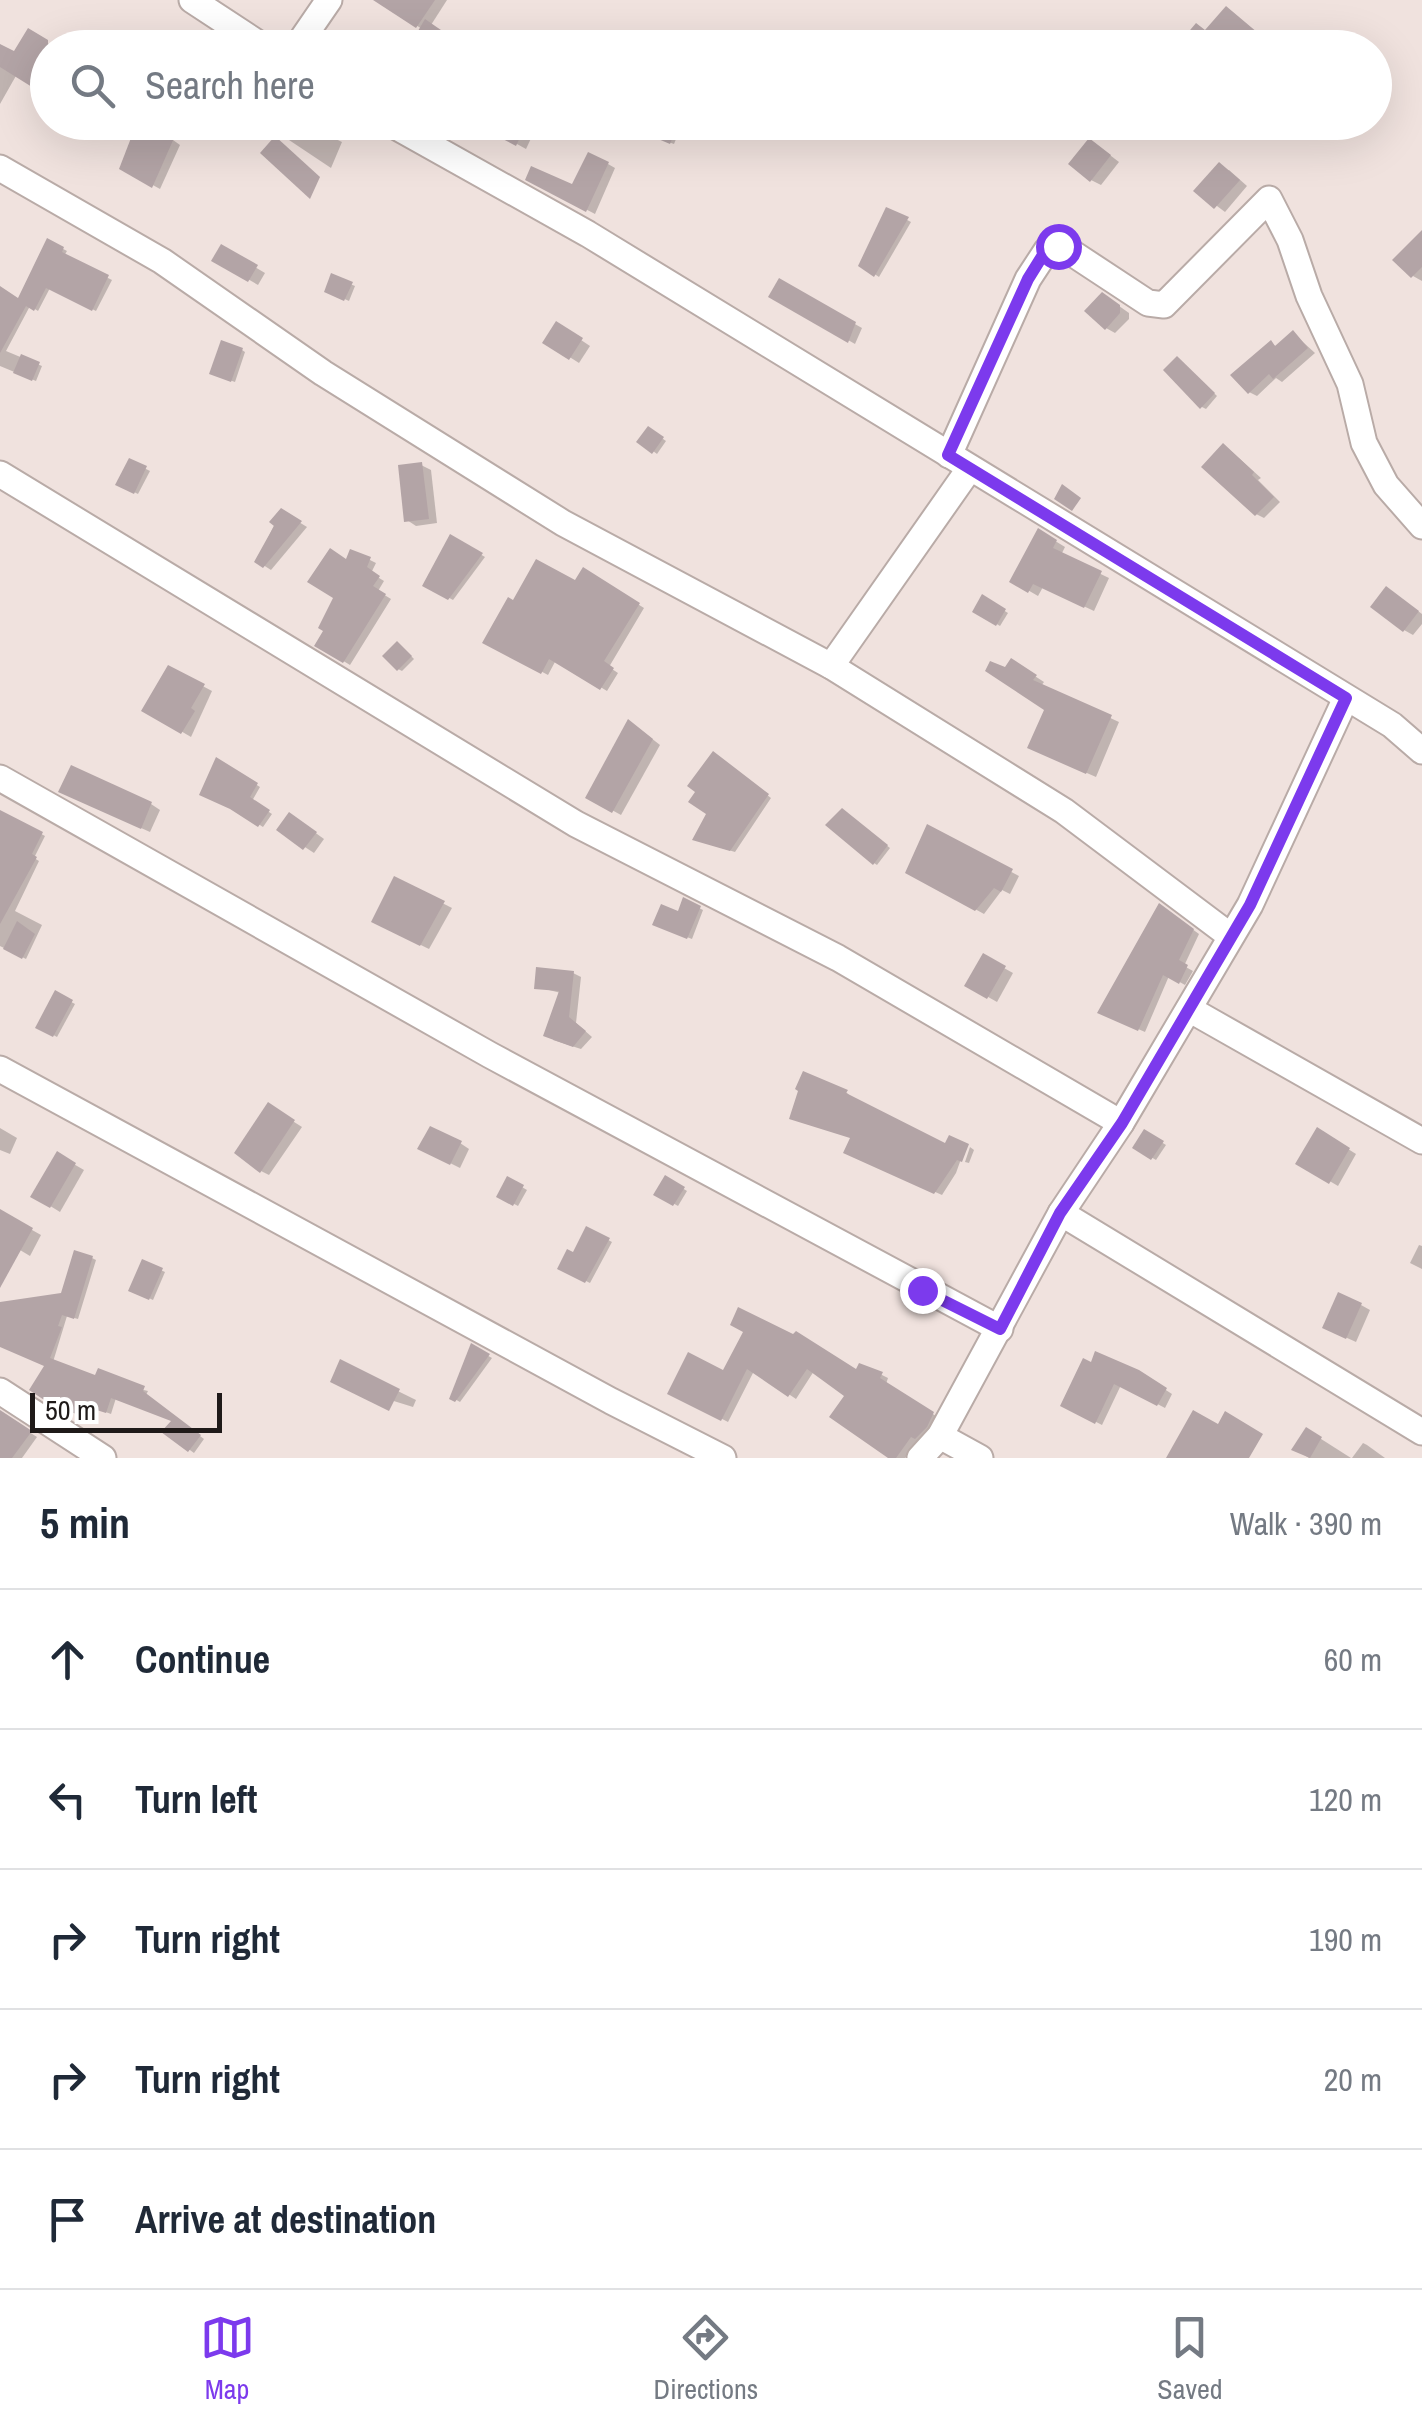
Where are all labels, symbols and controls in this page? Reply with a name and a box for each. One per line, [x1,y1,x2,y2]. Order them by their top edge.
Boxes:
search box [30,30,1392,140]
icon: search [65,58,120,113]
text: Search here [145,60,315,111]
route start [1036,224,1082,270]
route end [900,1268,946,1314]
scale bar [30,1388,222,1432]
text: 50 m [45,1391,96,1429]
text: 5 min [40,1495,130,1551]
text: Walk · 390 m [1230,1502,1382,1545]
icon: ahead [40,1632,95,1687]
text: Continue [135,1634,270,1685]
text: 60 m [1324,1638,1382,1681]
icon: left [40,1772,95,1827]
text: Turn left [135,1774,257,1825]
text: 120 m [1309,1778,1382,1821]
icon: right [40,1912,95,1967]
text: Turn right [135,1914,280,1965]
text: 190 m [1309,1918,1382,1961]
icon: right [40,2052,95,2107]
text: Turn right [135,2054,280,2105]
text: 20 m [1324,2058,1382,2101]
icon: arrive [40,2192,95,2247]
text: Arrive at destination [135,2194,436,2245]
tab: Map [200,2310,255,2408]
tab: Directions [654,2310,758,2408]
tab: Saved [1157,2310,1222,2408]

